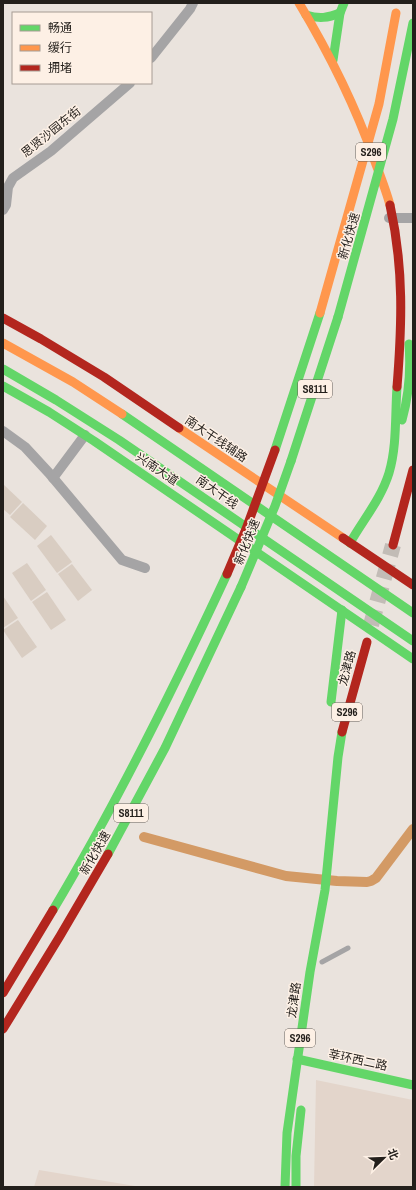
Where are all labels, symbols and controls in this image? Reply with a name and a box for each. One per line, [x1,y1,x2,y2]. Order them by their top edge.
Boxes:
legend [12,12,152,84]
text: 畅通 [48,20,72,36]
text: 缓行 [48,40,72,56]
text: 拥堵 [48,60,72,76]
street label: 思贤沙园东街 [18,103,84,161]
road number: S296 [356,143,386,161]
street label: 新化快速 [335,211,363,261]
road number: S8111 [298,380,332,398]
street label: 南大干线辅路 [182,412,250,466]
street label: 兴南大道 [133,449,181,489]
street label: 南大干线 [193,472,241,512]
street label: 新化快速 [231,517,263,567]
street label: 龙津路 [335,649,359,687]
road number: S296 [332,703,362,721]
road number: S8111 [114,804,148,822]
street label: 新化快速 [76,828,114,878]
street label: 龙津路 [284,981,304,1019]
road number: S296 [285,1029,315,1047]
street label: 莘环西二路 [327,1046,389,1074]
north arrow [364,1138,404,1178]
text: 北 [385,1146,402,1162]

